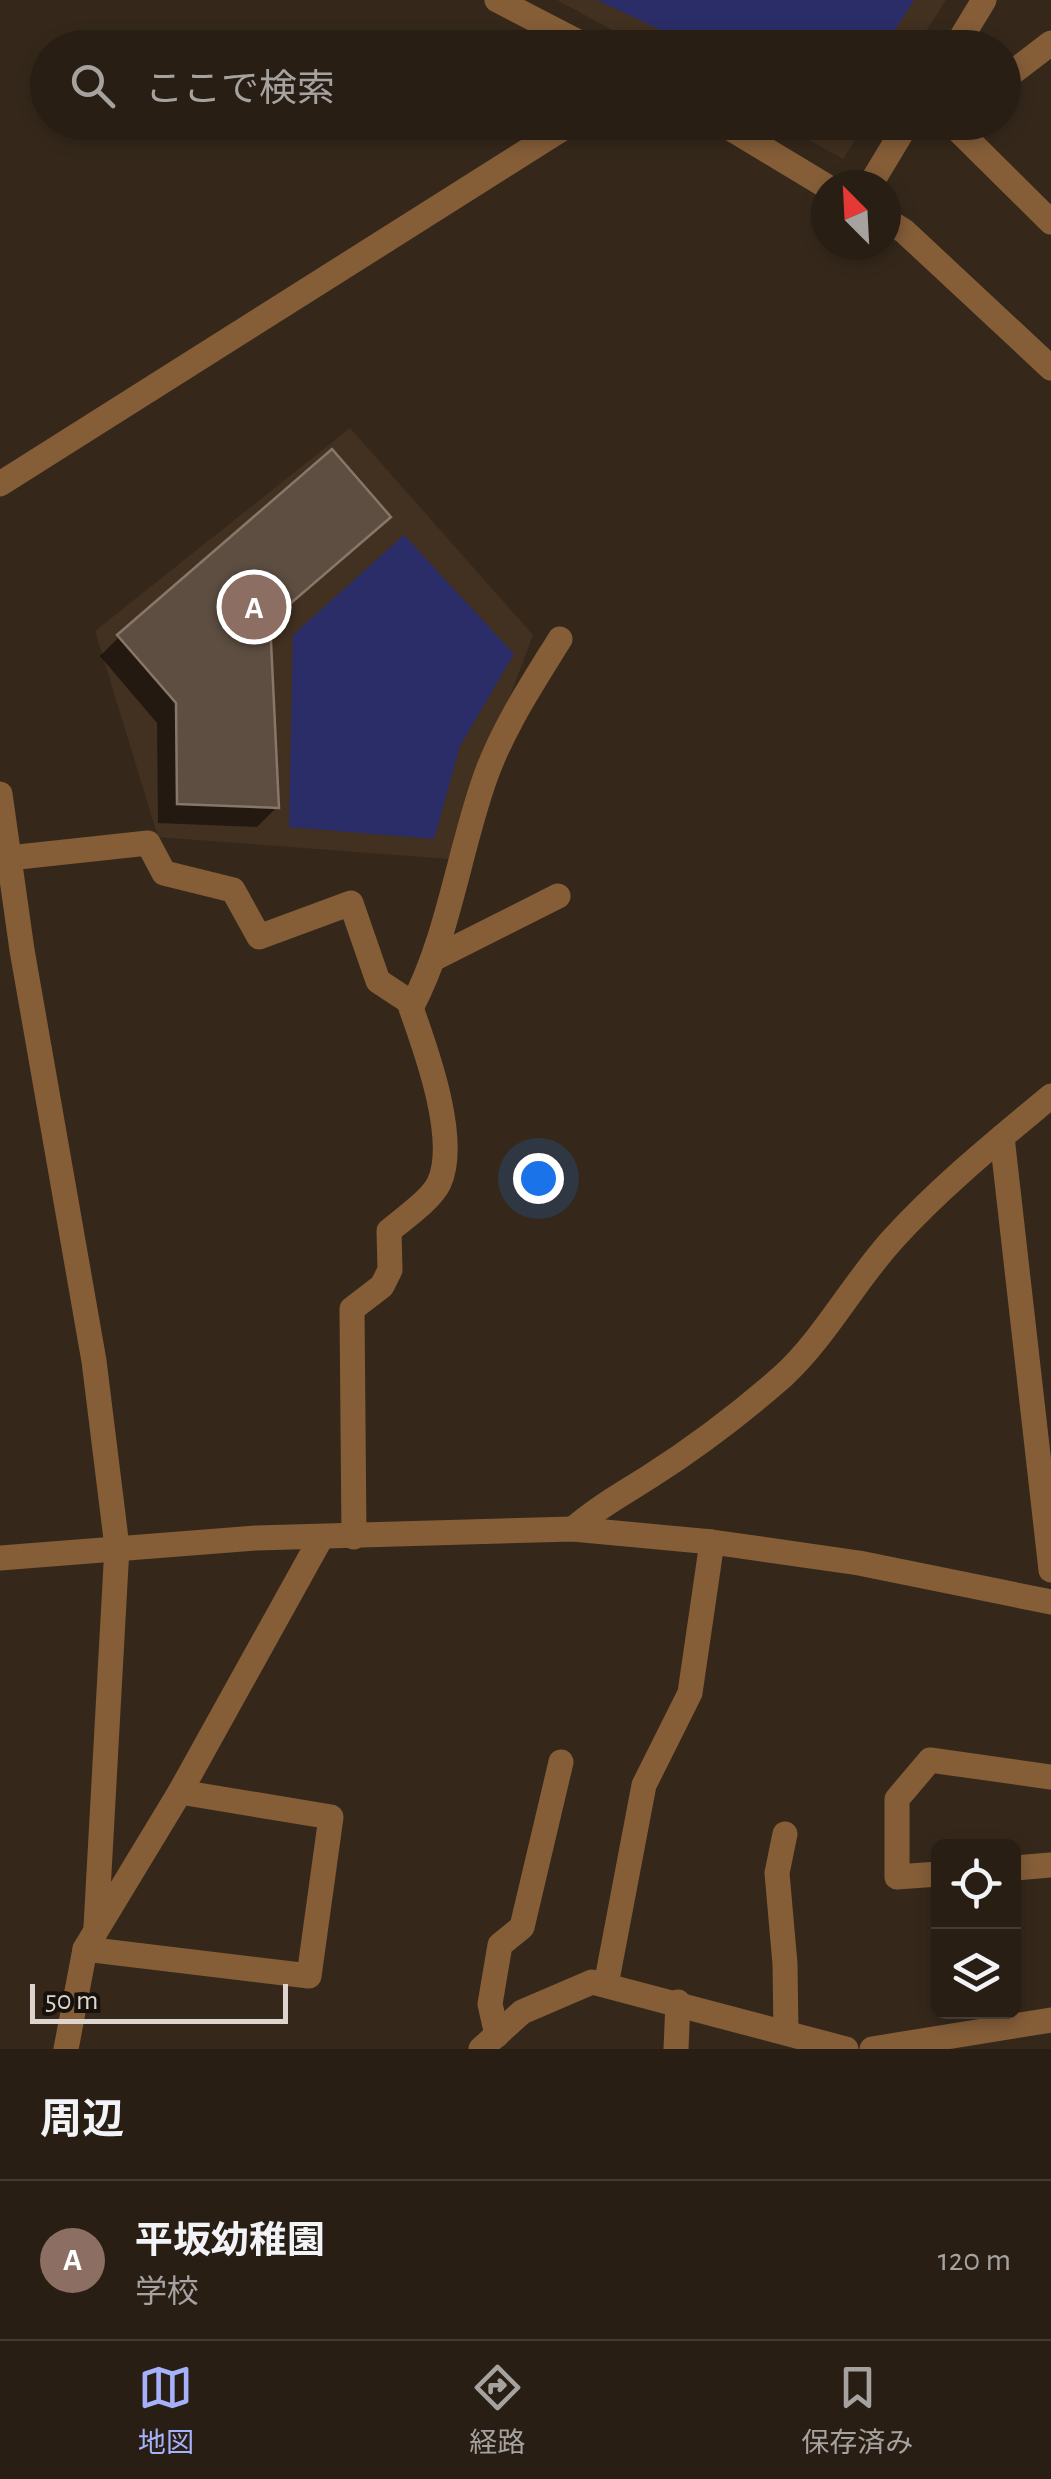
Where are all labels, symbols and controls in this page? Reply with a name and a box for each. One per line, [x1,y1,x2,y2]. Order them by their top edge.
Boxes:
search box [30,30,1021,140]
icon: search [65,58,120,113]
text: ここで検索 [145,71,335,109]
north arrow [811,170,901,260]
pin: A [222,570,286,644]
your location [513,1153,564,1204]
map controls [931,1839,1021,2019]
button: locate [931,1839,1021,1929]
button: layers [931,1929,1021,2019]
scale bar [30,1979,288,2024]
text: 50 m [45,1987,99,2015]
text: 周辺 [40,2099,124,2141]
text: 平坂幼稚園 [135,2223,325,2261]
text: A [63,2244,82,2276]
text: 120 m [938,2244,1011,2276]
text: 学校 [135,2276,199,2308]
tab: 地図 [138,2360,194,2461]
tab: 経路 [469,2360,525,2461]
tab: 保存済み [801,2360,913,2461]

